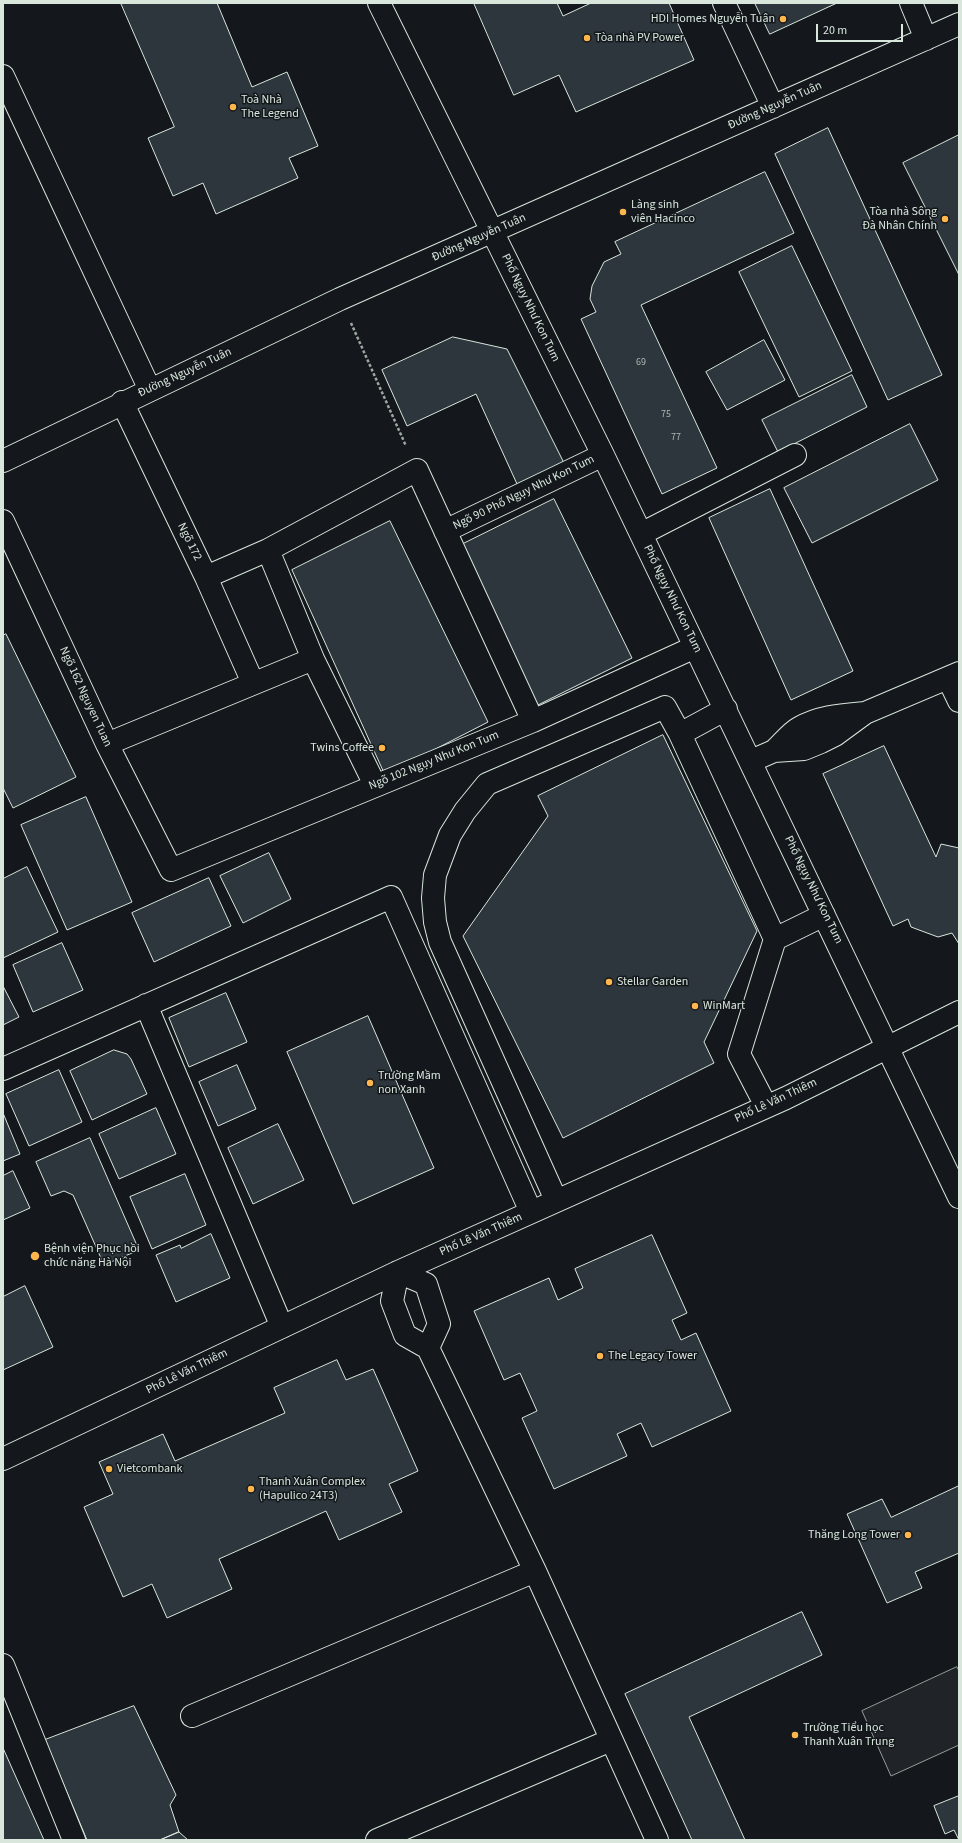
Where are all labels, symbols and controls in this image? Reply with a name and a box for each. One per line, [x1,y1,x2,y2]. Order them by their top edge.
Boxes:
place label: HDI Homes Nguyễn Tuân [651,12,775,26]
marker: HDI Homes Nguyễn Tuân [778,14,788,24]
scale bar [818,16,905,42]
text: 20 m [823,22,847,39]
place label: Tòa nhà PV Power [595,31,684,45]
marker: Tòa nhà PV Power [582,33,592,43]
street label: Đường Nguyễn Tuân [726,79,824,133]
place label: Toà Nhà The Legend [241,93,299,121]
marker: Toà Nhà The Legend [228,102,238,112]
place label: Làng sinh viên Hacinco [631,198,695,226]
place label: Tòa nhà Sông Đà Nhân Chính [862,205,937,233]
marker: Làng sinh viên Hacinco [618,207,628,217]
street label: Đường Nguyễn Tuân [430,211,528,265]
marker: Tòa nhà Sông Đà Nhân Chính [940,214,950,224]
street label: Phố Ngụy Như Kon Tum [498,252,562,364]
street label: Đường Nguyễn Tuân [136,345,234,401]
house number: 69 [636,357,646,369]
house number: 75 [661,409,671,421]
house number: 77 [671,432,681,444]
street label: Ngõ 90 Phố Ngụy Như Kon Tum [451,452,597,534]
street label: Ngõ 172 [174,521,204,563]
street label: Phố Ngụy Như Kon Tum [640,543,704,655]
street label: Ngõ 162 Nguyen Tuan [56,645,114,749]
street label: Ngõ 102 Ngụy Như Kon Tum [367,728,501,794]
place label: Twins Coffee [310,741,374,755]
marker: Twins Coffee [377,743,387,753]
street label: Phố Ngụy Như Kon Tum [781,834,845,946]
place label: Stellar Garden [617,975,688,989]
marker: Stellar Garden [604,977,614,987]
place label: WinMart [703,999,745,1013]
marker: WinMart [690,1001,700,1011]
place label: Trường Mầm non Xanh [378,1069,441,1097]
street label: Phố Lê Văn Thiêm [733,1076,819,1126]
marker: Trường Mầm non Xanh [365,1078,375,1088]
street label: Phố Lê Văn Thiêm [437,1210,525,1260]
place label: Bệnh viện Phục hồi chức năng Hà Nội [44,1242,140,1270]
marker: Bệnh viện Phục hồi chức năng Hà Nội [29,1250,41,1262]
street label: Phố Lê Văn Thiêm [144,1346,230,1398]
place label: The Legacy Tower [608,1349,697,1363]
marker: The Legacy Tower [595,1351,605,1361]
place label: Vietcombank [117,1462,183,1476]
marker: Vietcombank [104,1464,114,1474]
place label: Thanh Xuân Complex (Hapulico 24T3) [259,1475,365,1503]
marker: Thanh Xuân Complex (Hapulico 24T3) [246,1484,256,1494]
place label: Thăng Long Tower [808,1528,900,1542]
marker: Thăng Long Tower [903,1530,913,1540]
place label: Trường Tiểu học Thanh Xuân Trung [803,1721,894,1749]
marker: Trường Tiểu học Thanh Xuân Trung [790,1730,800,1740]

